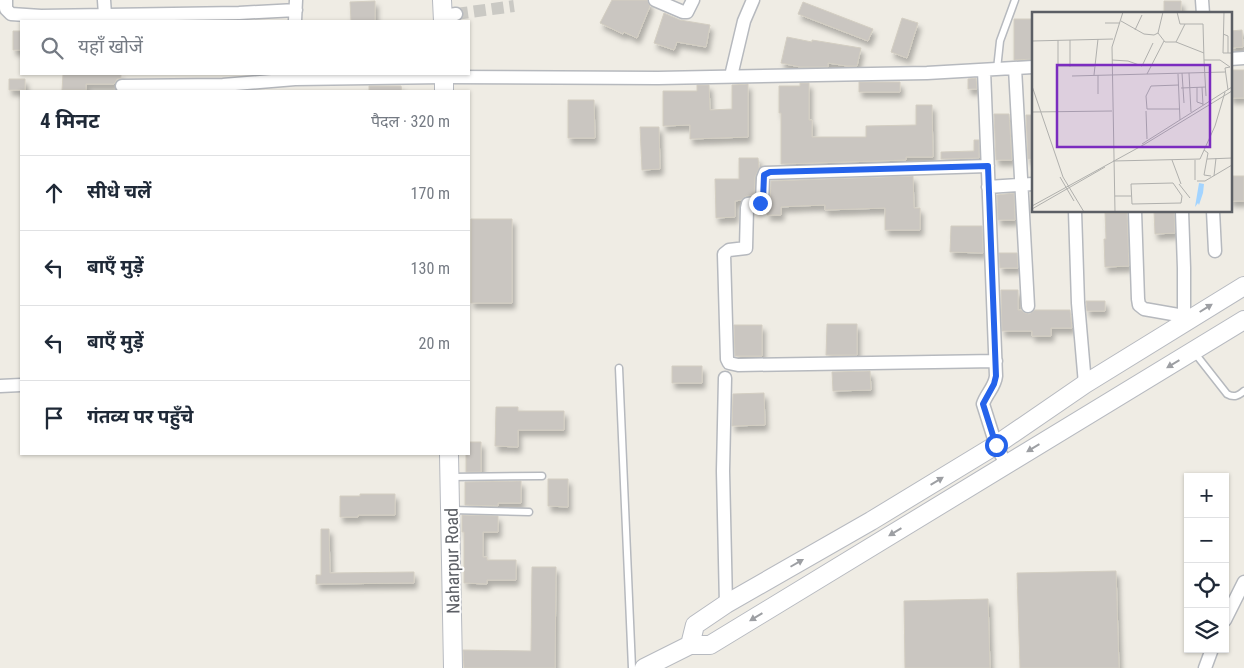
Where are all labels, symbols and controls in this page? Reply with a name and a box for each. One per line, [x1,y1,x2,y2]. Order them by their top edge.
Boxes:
inset map [1032,12,1232,212]
search box [20,20,470,75]
icon: search [38,34,66,62]
text: यहाँ खोजें [78,35,143,58]
text: 4 मिनट [40,109,100,133]
text: पैदल · 320 m [371,112,450,131]
icon: ahead [40,179,68,207]
text: सीधे चलें [87,180,151,203]
text: 170 m [411,184,450,203]
route end [749,192,772,215]
icon: left [40,254,68,282]
text: बाएँ मुड़ें [87,255,143,278]
text: 130 m [411,259,450,278]
one-way arrow [1199,303,1213,313]
icon: left [40,329,68,357]
text: बाएँ मुड़ें [87,330,143,353]
text: 20 m [418,334,450,353]
one-way arrow [1166,359,1179,368]
icon: arrive [40,404,68,432]
text: गंतव्य पर पहुँचे [87,405,193,428]
route start [985,434,1008,457]
one-way arrow [1027,443,1040,452]
map controls [1184,473,1229,653]
button: + [1184,473,1229,518]
one-way arrow [930,476,943,485]
street label: Naharpur Road [441,508,463,614]
button: − [1184,518,1229,563]
one-way arrow [888,528,901,537]
one-way arrow [790,559,803,568]
button: locate [1184,563,1229,608]
button: layers [1184,608,1229,653]
one-way arrow [749,612,763,621]

